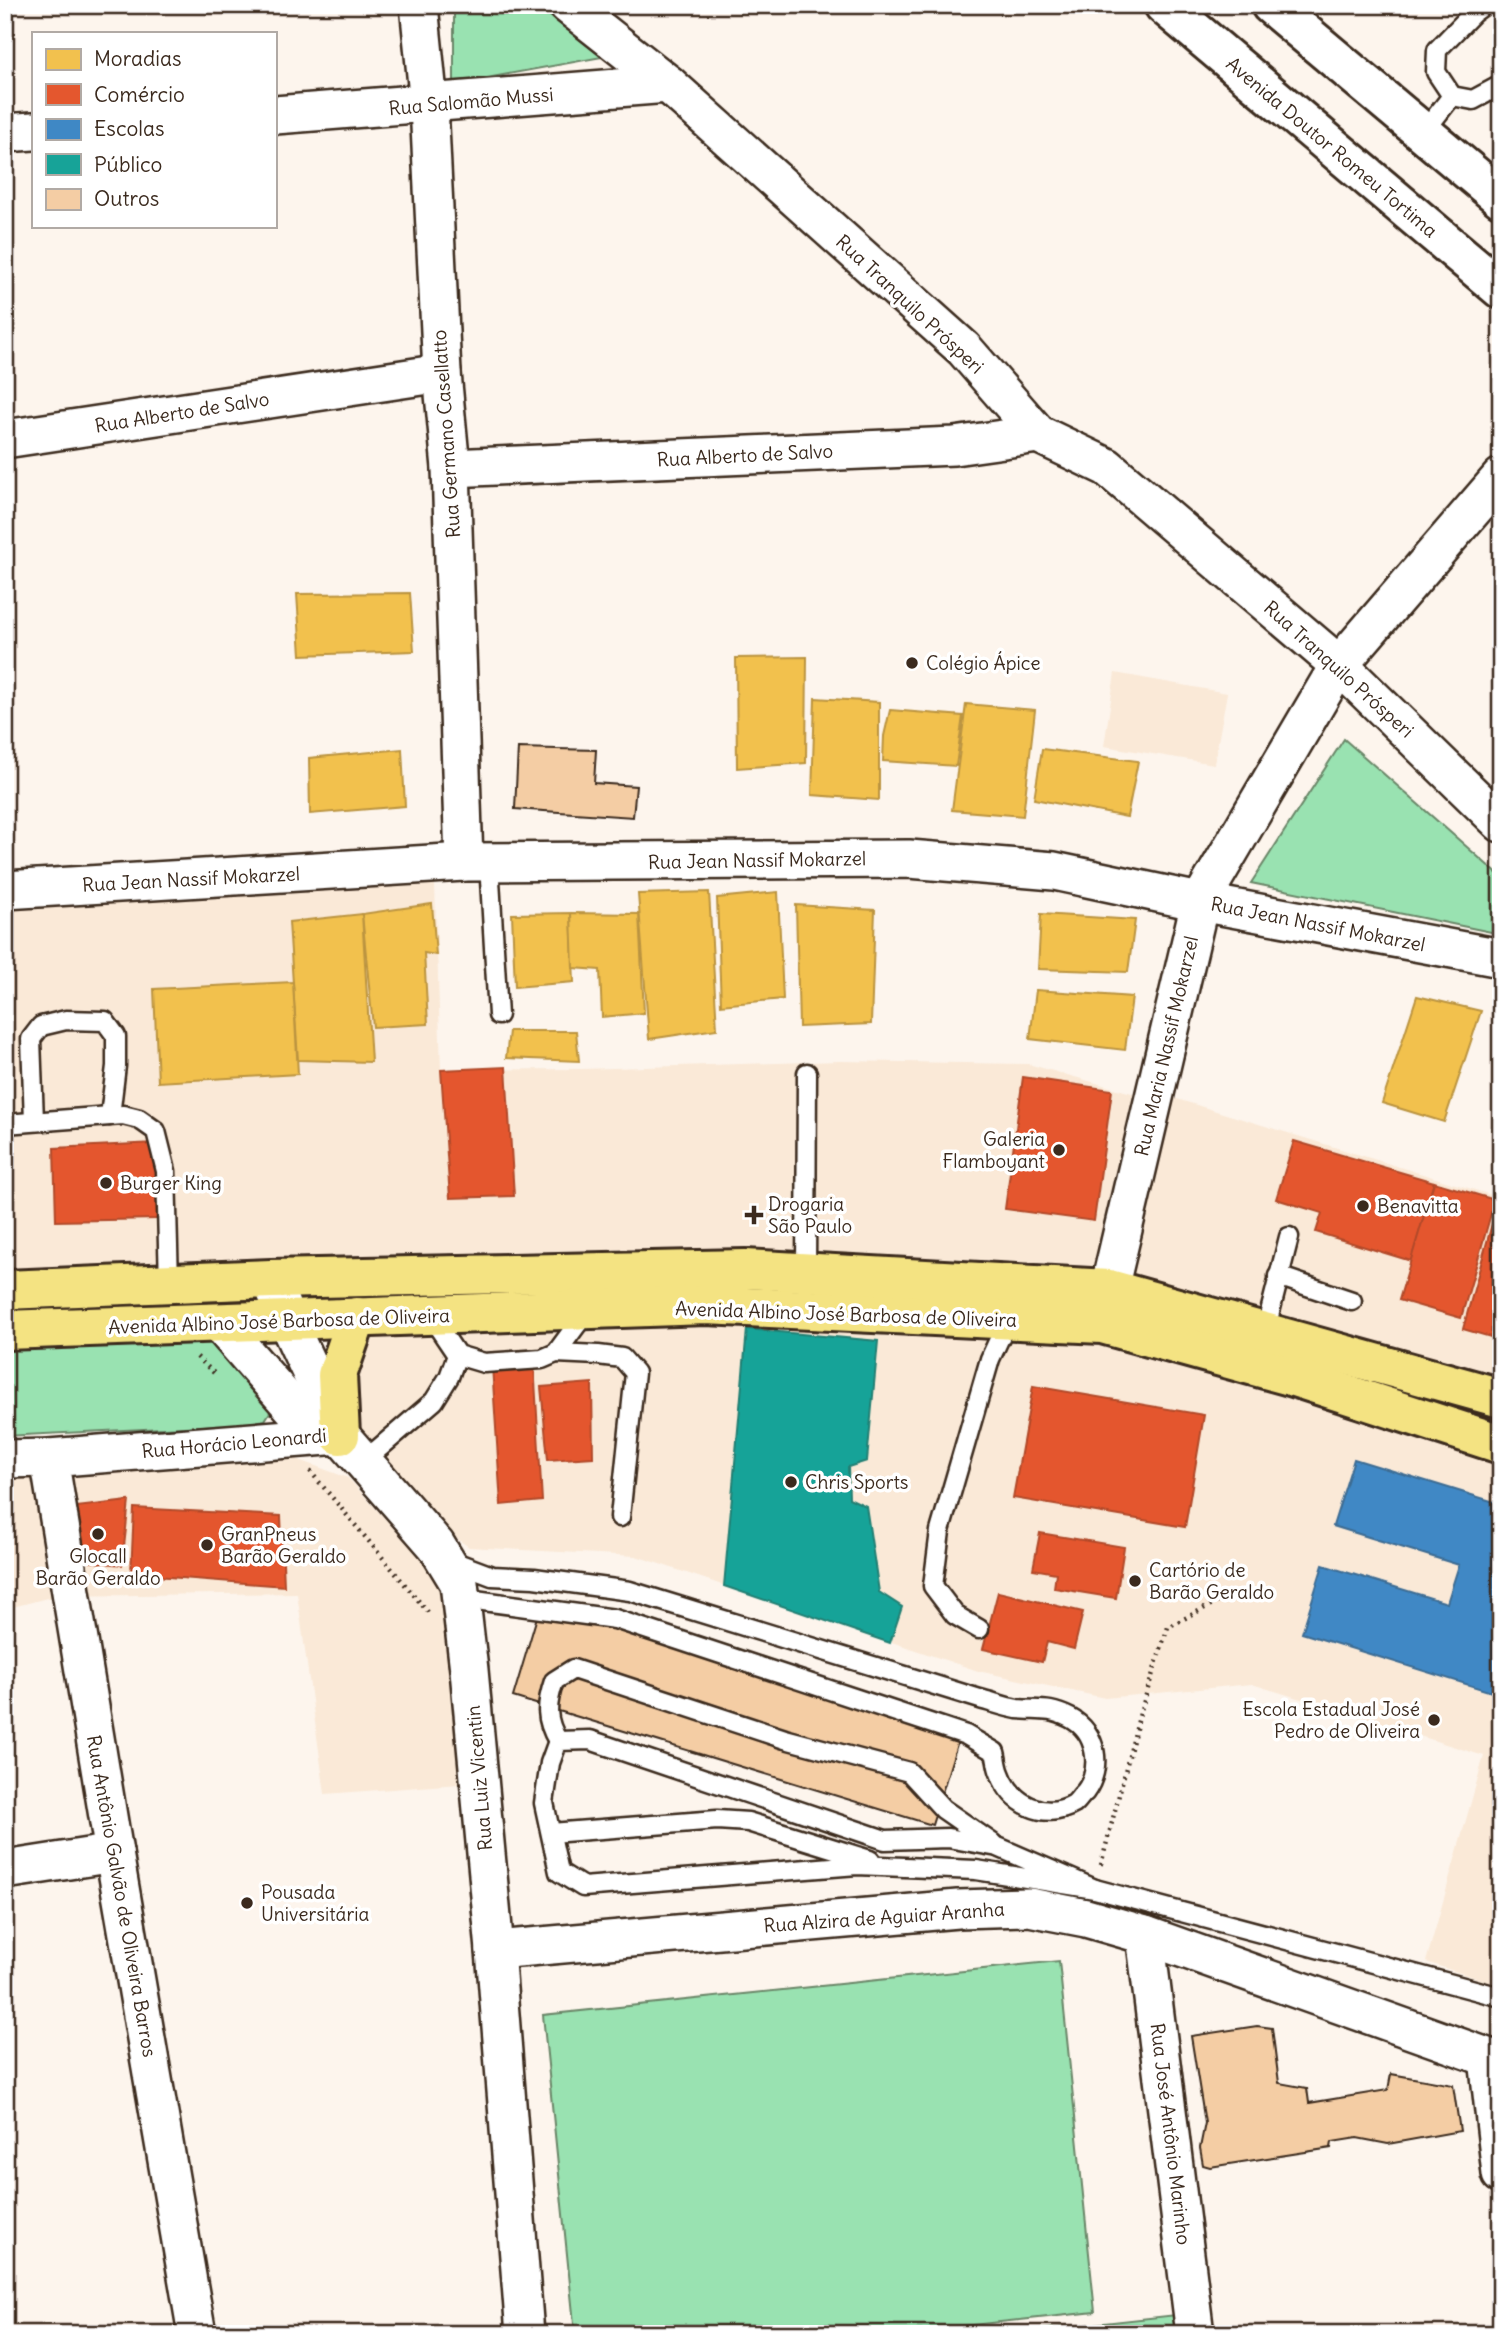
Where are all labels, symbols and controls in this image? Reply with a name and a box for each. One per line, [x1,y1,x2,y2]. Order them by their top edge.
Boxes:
legend [32,32,276,228]
text: Moradias [94,45,182,72]
street label: Avenida Doutor Romeu Tortima [1221,52,1443,243]
text: Comércio [94,81,185,108]
street label: Rua Salomão Mussi [388,82,554,120]
text: Escolas [94,115,164,142]
text: Público [94,151,162,178]
text: Outros [94,185,159,212]
street label: Rua Tranquilo Prósperi [831,229,989,379]
street label: Rua Germano Casellatto [427,329,465,539]
street label: Rua Alberto de Salvo [93,386,271,438]
street label: Rua Alberto de Salvo [656,438,834,472]
street label: Rua Tranquilo Prósperi [1259,595,1419,743]
place label: Colégio Ápice [926,651,1040,675]
marker: Colégio Ápice [904,655,920,671]
street label: Rua Jean Nassif Mokarzel [648,846,866,874]
street label: Rua Jean Nassif Mokarzel [81,861,301,897]
street label: Rua Jean Nassif Mokarzel [1209,891,1427,957]
street label: Rua Maria Nassif Mokarzel [1129,934,1203,1158]
place label: Galeria Flamboyant [942,1127,1045,1173]
marker: Galeria Flamboyant [1051,1142,1067,1158]
place label: Burger King [120,1171,222,1195]
marker: Burger King [98,1175,114,1191]
place label: Drogaria São Paulo [768,1192,852,1238]
place label: Benavitta [1377,1194,1459,1218]
marker: Benavitta [1355,1198,1371,1214]
marker: Drogaria São Paulo [746,1207,762,1223]
street label: Avenida Albino José Barbosa de Oliveira [675,1296,1017,1332]
street label: Avenida Albino José Barbosa de Oliveira [108,1303,450,1339]
street label: Rua Horácio Leonardi [141,1423,327,1463]
place label: Chris Sports [805,1470,909,1494]
marker: Chris Sports [783,1474,799,1490]
place label: GranPneus Barão Geraldo [221,1522,346,1568]
marker: Glocall Barão Geraldo [90,1526,106,1542]
marker: GranPneus Barão Geraldo [199,1537,215,1553]
place label: Glocall Barão Geraldo [35,1544,161,1590]
place label: Cartório de Barão Geraldo [1149,1558,1274,1604]
marker: Cartório de Barão Geraldo [1127,1573,1143,1589]
place label: Escola Estadual José Pedro de Oliveira [1242,1697,1420,1743]
street label: Rua Luiz Vicentin [461,1704,497,1852]
marker: Escola Estadual José Pedro de Oliveira [1426,1712,1442,1728]
street label: Rua Antônio Galvão de Oliveira Barros [82,1733,162,2059]
place label: Pousada Universitária [261,1880,369,1926]
marker: Pousada Universitária [239,1895,255,1911]
street label: Rua Alzira de Aguiar Aranha [763,1897,1005,1937]
street label: Rua José Antônio Marinho [1145,2022,1197,2246]

